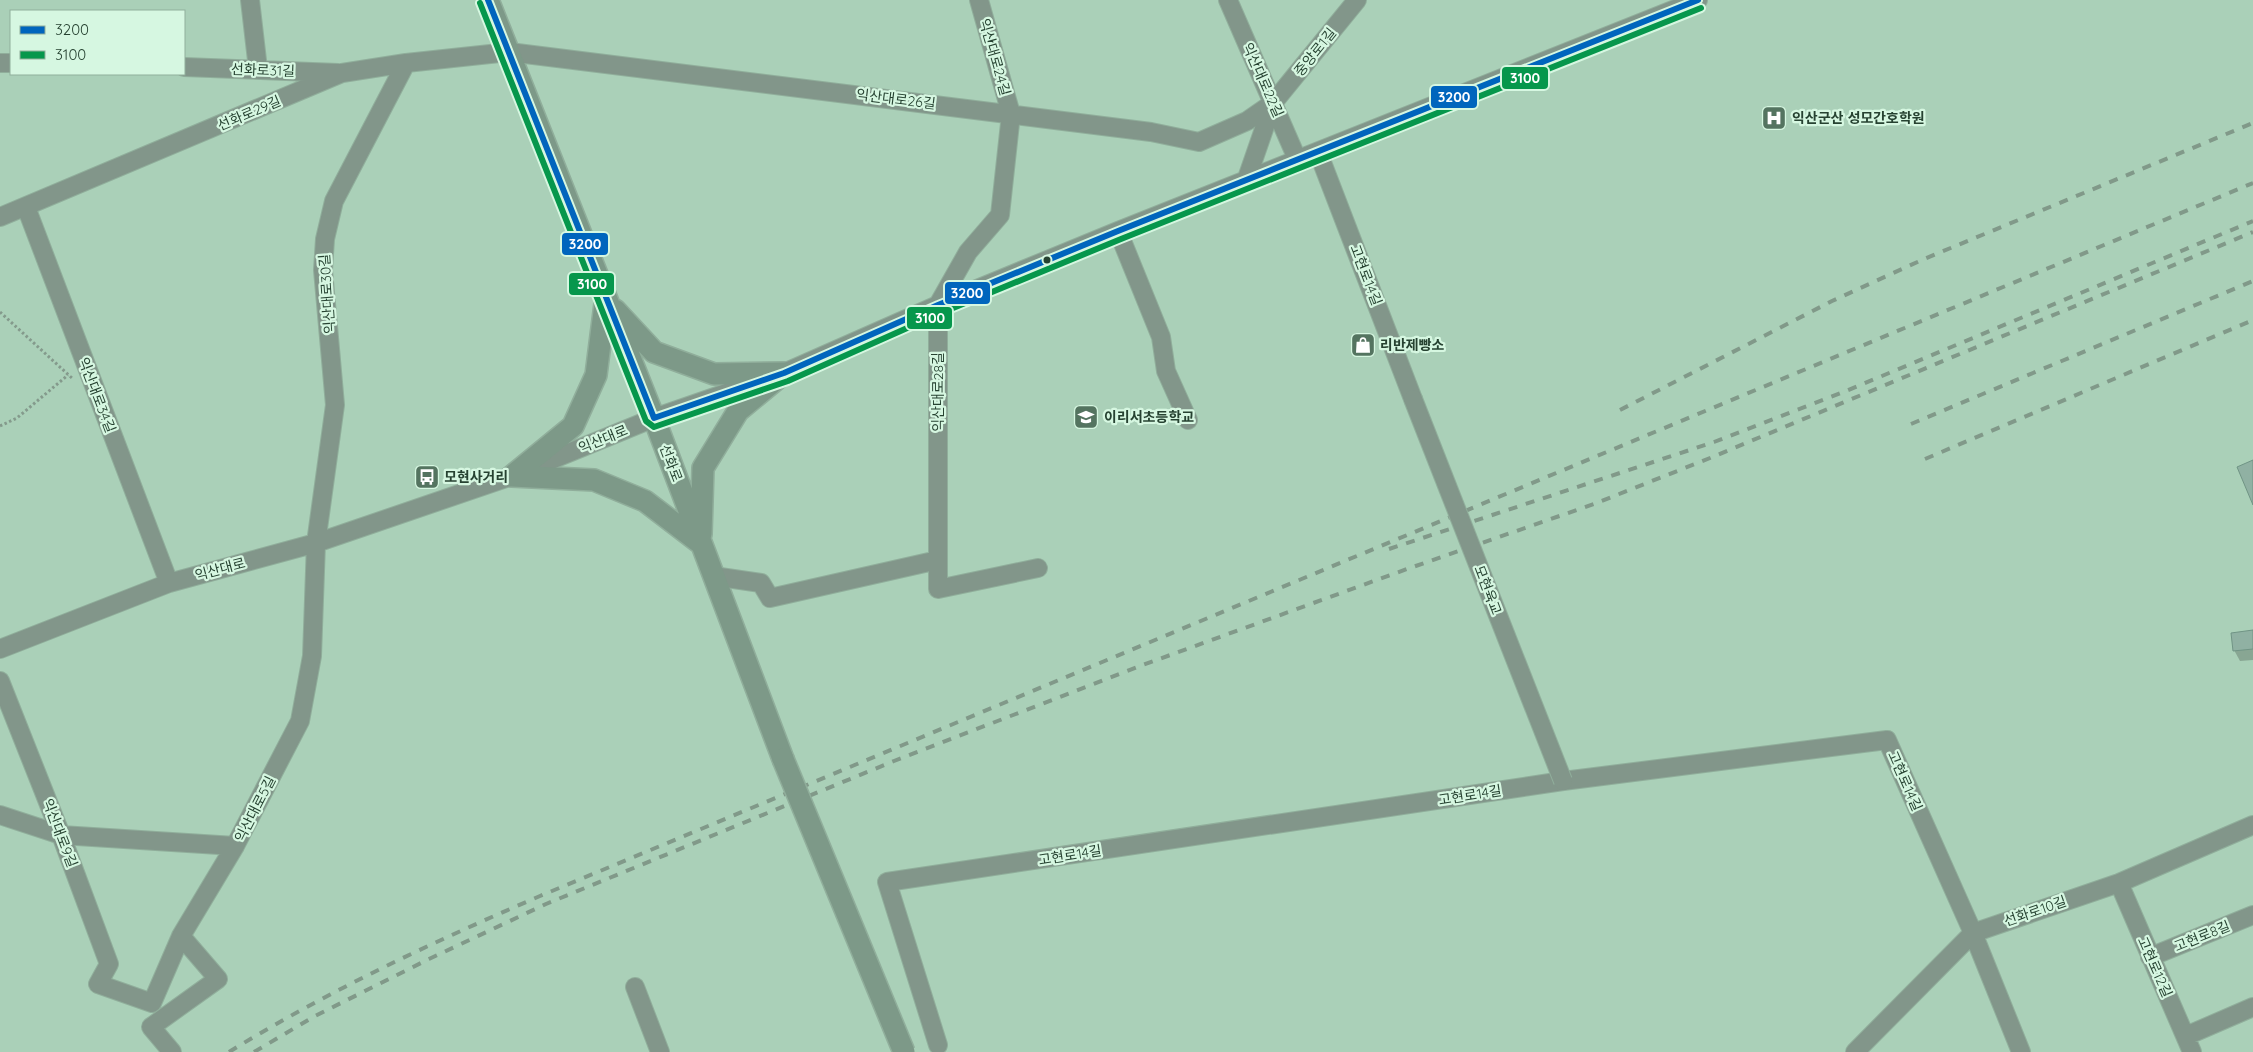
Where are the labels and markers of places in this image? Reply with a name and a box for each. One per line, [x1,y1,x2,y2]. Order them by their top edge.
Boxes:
hospital icon: 익산군산 성모간호학원 [1761,105,1787,131]
place label: 익산군산 성모간호학원 [1792,109,1925,127]
unlabelled marker [1042,255,1052,265]
shop icon: 리반제빵소 [1350,332,1376,358]
place label: 리반제빵소 [1380,336,1445,354]
school or university icon: 이리서초등학교 [1073,404,1099,430]
place label: 이리서초등학교 [1104,408,1194,426]
bus stop icon: 모현사거리 [414,464,440,490]
place label: 모현사거리 [444,468,508,486]

